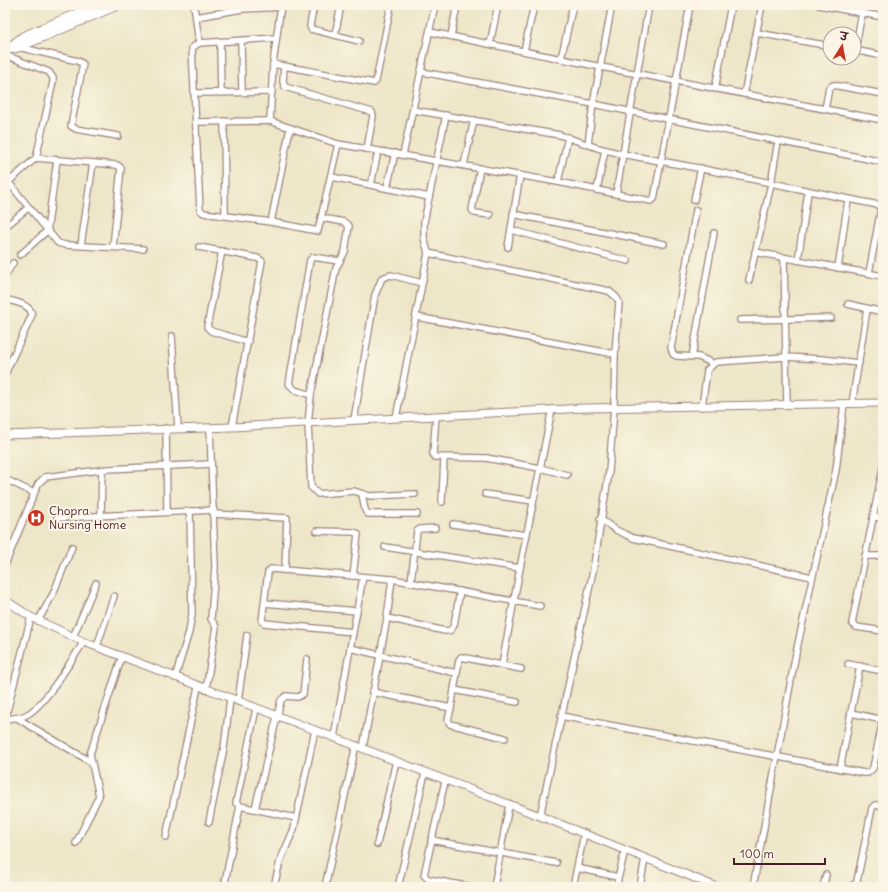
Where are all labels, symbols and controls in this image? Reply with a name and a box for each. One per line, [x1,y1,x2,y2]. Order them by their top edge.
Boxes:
north arrow [822,26,862,66]
text: उ [838,28,850,44]
place label: Chopra Nursing Home [49,503,126,532]
hospital icon: Chopra Nursing Home [26,508,46,528]
scale bar [734,840,825,866]
text: 100 m [740,846,774,861]

